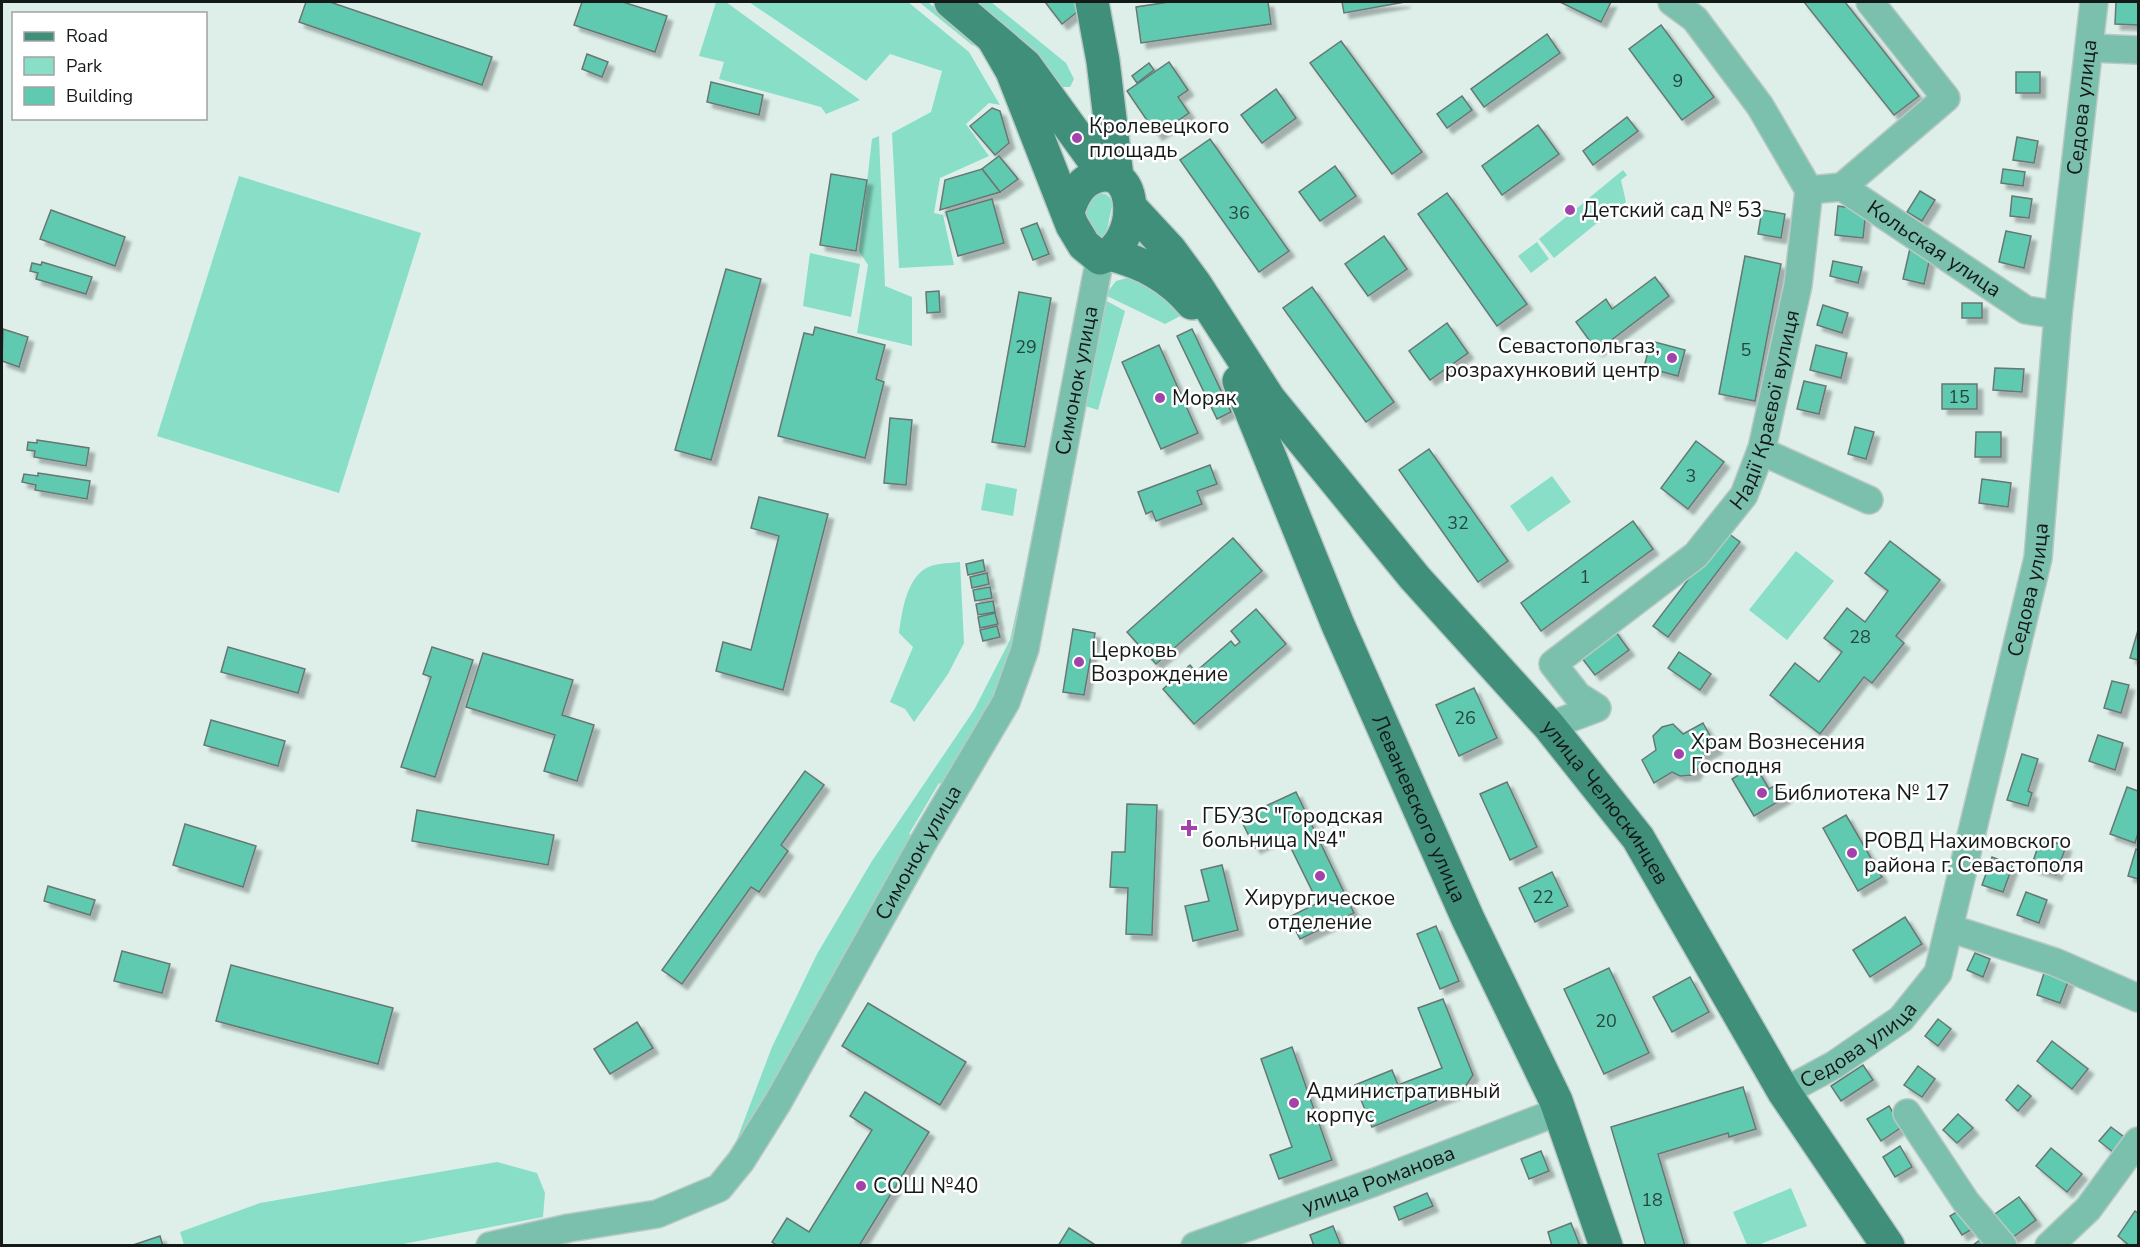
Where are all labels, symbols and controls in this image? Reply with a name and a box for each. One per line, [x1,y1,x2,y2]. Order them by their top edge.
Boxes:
legend [12,12,207,120]
text: Road [66,24,108,48]
street label: Седова улица [2060,38,2104,177]
text: Park [66,54,103,78]
house number: 9 [1673,69,1683,93]
text: Building [66,84,133,108]
place label: Кролевецкого площадь [1089,112,1229,164]
marker: Кролевецкого площадь [1070,131,1084,145]
street label: Кольская улица [1862,194,2007,304]
place label: Детский сад № 53 [1582,196,1762,224]
house number: 36 [1228,201,1250,225]
marker: Детский сад № 53 [1563,203,1577,217]
street label: Симонок улица [1048,303,1105,457]
street label: Надії Краєвої вулиця [1723,307,1806,516]
place label: Севастопольгаз, розрахунковий центр [1445,332,1660,384]
house number: 29 [1015,335,1037,359]
house number: 5 [1741,338,1751,362]
marker: Севастопольгаз, розрахунковий центр [1665,351,1679,365]
place label: Моряк [1172,384,1238,412]
house number: 15 [1948,385,1970,409]
marker: Моряк [1153,391,1167,405]
house number: 3 [1686,464,1696,488]
house number: 32 [1447,511,1469,535]
street label: Седова улица [2001,522,2055,660]
house number: 1 [1580,565,1590,589]
house number: 28 [1849,625,1871,649]
place label: Церковь Возрождение [1091,636,1228,688]
marker: Церковь Возрождение [1072,655,1086,669]
house number: 26 [1454,706,1476,730]
street label: Леваневского улица [1365,710,1473,907]
street label: улица Челюскинцев [1535,714,1676,890]
place label: Храм Вознесения Господня [1691,728,1865,780]
marker: Храм Вознесения Господня [1672,747,1686,761]
place label: Библиотека № 17 [1774,779,1950,807]
street label: Симонок улица [868,780,968,925]
marker: Библиотека № 17 [1755,786,1769,800]
place label: ГБУЗС "Городская больница №4" [1202,802,1383,854]
marker: ГБУЗС "Городская больница №4" [1180,819,1198,837]
place label: РОВД Нахимовского района г. Севастополя [1864,827,2084,879]
marker: РОВД Нахимовского района г. Севастополя [1845,846,1859,860]
marker: Хирургическое отделение [1313,869,1327,883]
place label: Хирургическое отделение [1245,884,1395,936]
house number: 22 [1532,885,1554,909]
street label: Седова улица [1795,996,1923,1095]
house number: 20 [1595,1009,1617,1033]
place label: Административный корпус [1306,1077,1500,1129]
marker: Административный корпус [1287,1096,1301,1110]
street label: улица Романова [1298,1139,1459,1221]
place label: СОШ №40 [873,1172,978,1200]
marker: СОШ №40 [854,1179,868,1193]
house number: 18 [1641,1188,1663,1212]

